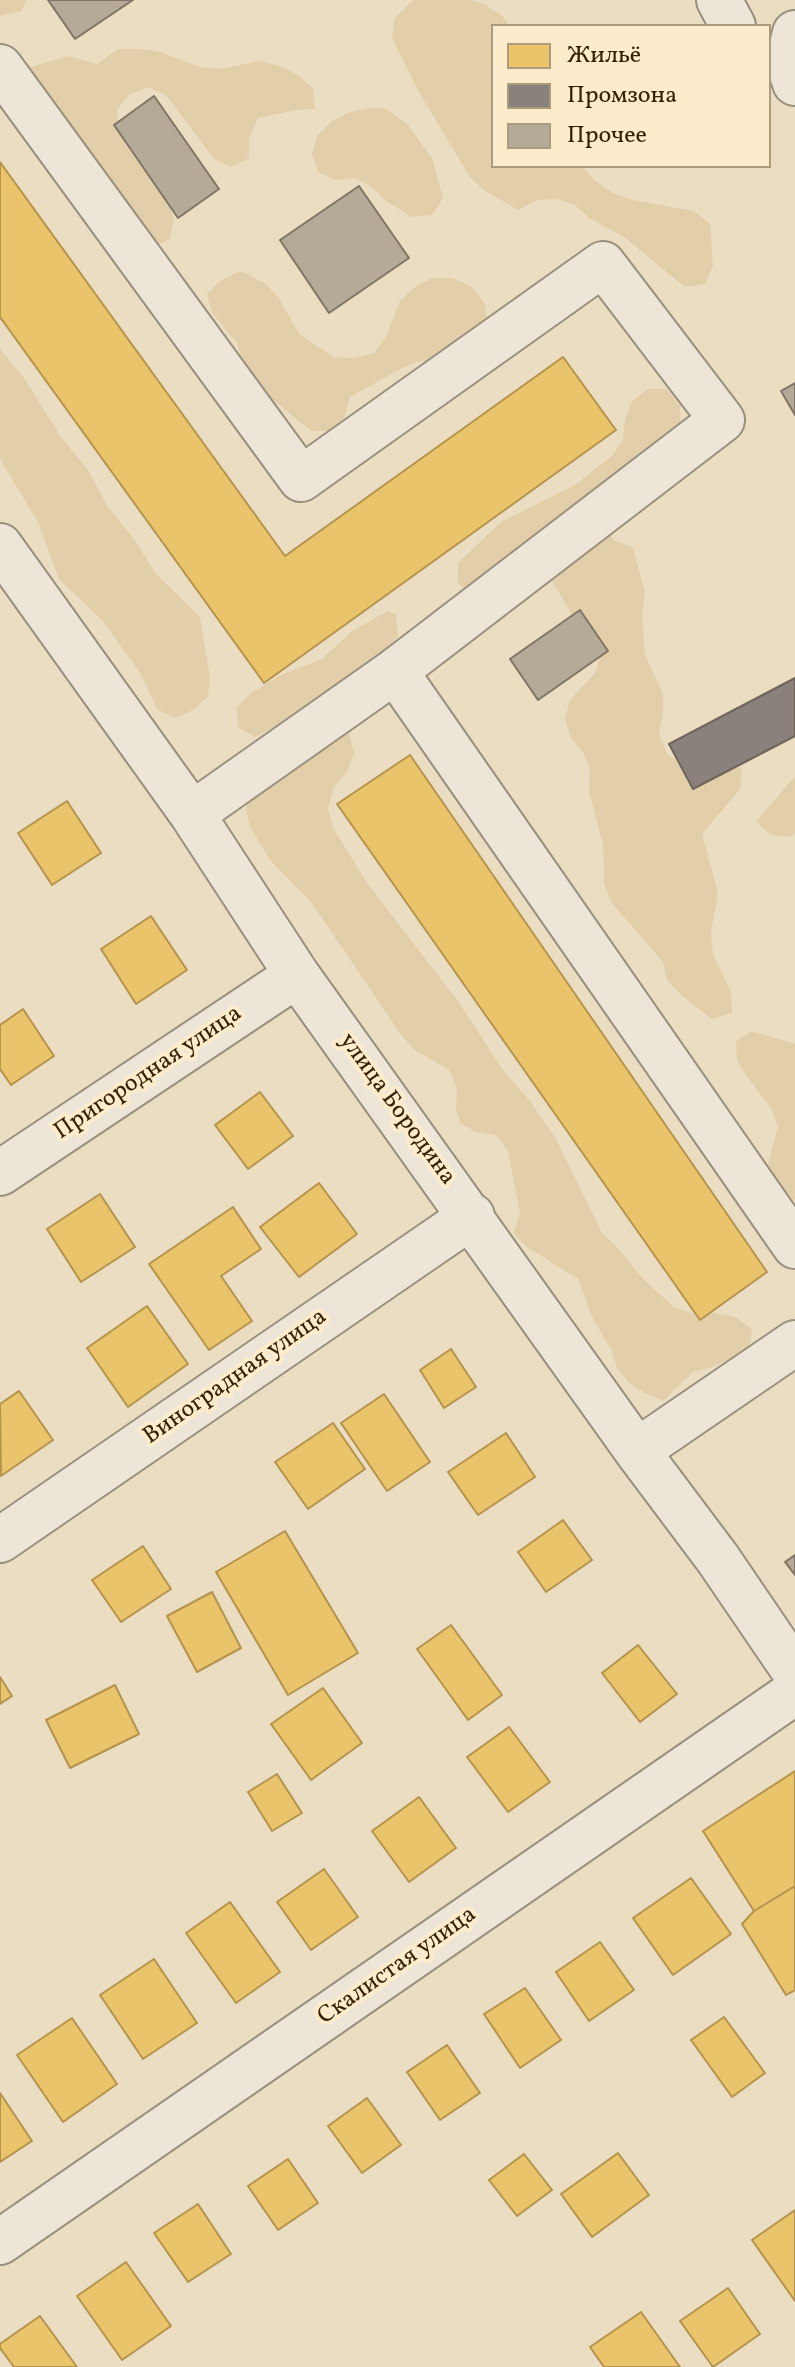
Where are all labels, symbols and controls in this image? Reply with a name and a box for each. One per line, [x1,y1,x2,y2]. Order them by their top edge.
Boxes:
legend [491,24,771,168]
text: Жильё [567,39,641,73]
text: Промзона [567,79,677,113]
text: Прочее [567,119,647,153]
street label: Пригородная улица [50,1001,248,1147]
street label: улица Бородина [331,1029,461,1191]
street label: Виноградная улица [139,1304,333,1452]
street label: Скалистая улица [313,1902,483,2032]

